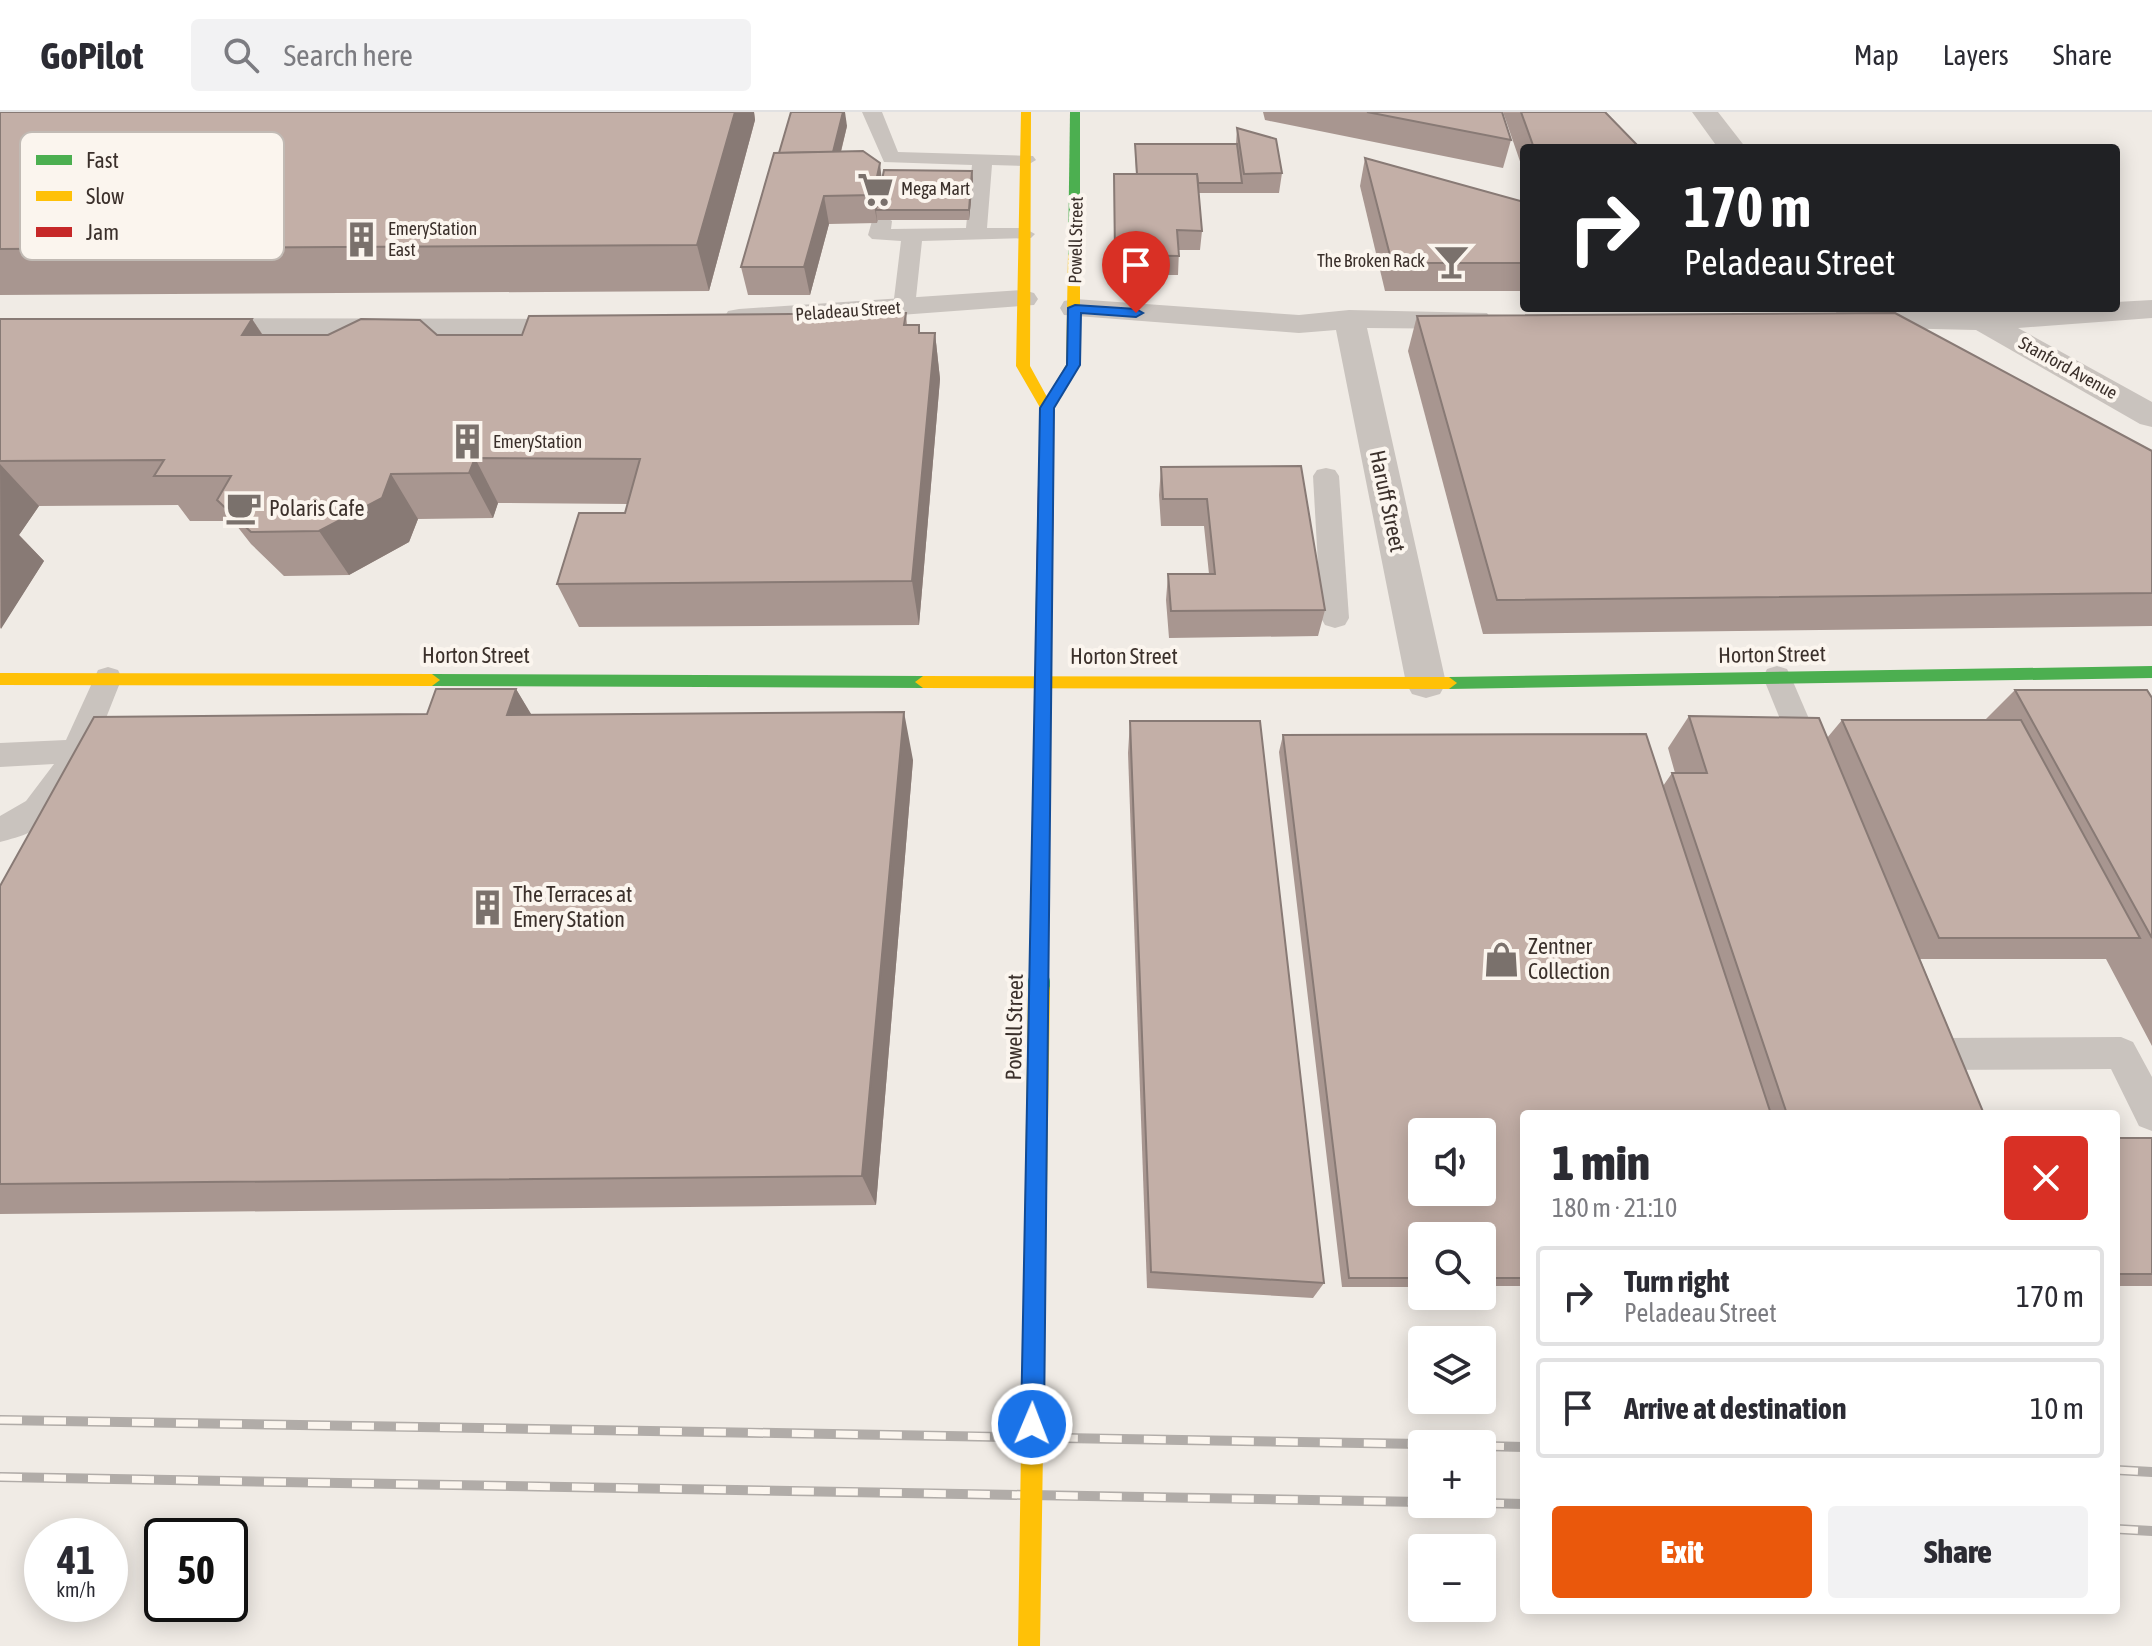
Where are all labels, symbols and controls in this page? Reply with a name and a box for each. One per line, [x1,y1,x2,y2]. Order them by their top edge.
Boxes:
search box [191,19,751,91]
icon: search [219,33,263,77]
text: GoPilot [40,34,143,77]
text: Search here [283,38,413,72]
text: Map [1854,39,1899,71]
text: Layers [1943,39,2009,71]
text: Share [2053,39,2112,71]
legend [20,132,284,260]
text: Fast [86,147,119,173]
supermarket icon: Mega Mart [856,170,894,208]
text: 170 m [1684,175,1811,239]
icon: right [1552,176,1656,280]
place label: Mega Mart [901,178,970,199]
text: Slow [86,183,124,209]
street label: Powell Street [1064,196,1087,284]
place label: EmeryStation East [388,218,477,260]
text: Jam [86,219,119,245]
building icon: EmeryStation East [343,220,381,258]
pin [1102,231,1170,313]
text: Peladeau Street [1684,241,1895,283]
bar icon: The Broken Rack [1432,242,1470,280]
icon: arrive [1114,243,1158,287]
place label: The Broken Rack [1317,250,1425,271]
street label: Peladeau Street [795,296,901,325]
street label: Stanford Avenue [2015,332,2121,403]
building icon: EmeryStation [448,423,486,461]
place label: EmeryStation [493,431,582,452]
street label: Haruff Street [1365,448,1411,554]
cafe icon: Polaris Cafe [224,489,262,527]
place label: Polaris Cafe [269,495,364,521]
street label: Horton Street [1718,640,1826,668]
street label: Horton Street [422,642,530,668]
street label: Horton Street [1070,643,1178,669]
place label: The Terraces at Emery Station [513,881,632,932]
building icon: The Terraces at Emery Station [468,888,506,926]
place label: Zentner Collection [1528,933,1610,984]
shop icon: Zentner Collection [1483,940,1521,978]
street label: Powell Street [1000,974,1028,1080]
map controls [1408,1118,1496,1622]
button: sound [1408,1118,1496,1206]
text: 1 min [1552,1135,1650,1190]
button: close [2004,1136,2088,1220]
text: 180 m · 21:10 [1552,1193,1677,1223]
button: search [1408,1222,1496,1310]
text: Turn right [1624,1264,1730,1298]
icon: right [1556,1274,1600,1318]
text: 170 m [2016,1279,2084,1313]
text: Peladeau Street [1624,1298,1777,1328]
button: layers [1408,1326,1496,1414]
position arrow [990,1382,1074,1466]
icon: arrive [1556,1386,1600,1430]
text: Arrive at destination [1624,1391,1846,1425]
text: 10 m [2030,1391,2084,1425]
button: + [1408,1430,1496,1518]
button: Exit [1552,1506,1812,1598]
button: Share [1828,1506,2088,1598]
speed limit sign: 50 [144,1518,248,1622]
button: − [1408,1534,1496,1622]
text: 41 [57,1537,95,1582]
text: km/h [56,1578,96,1601]

